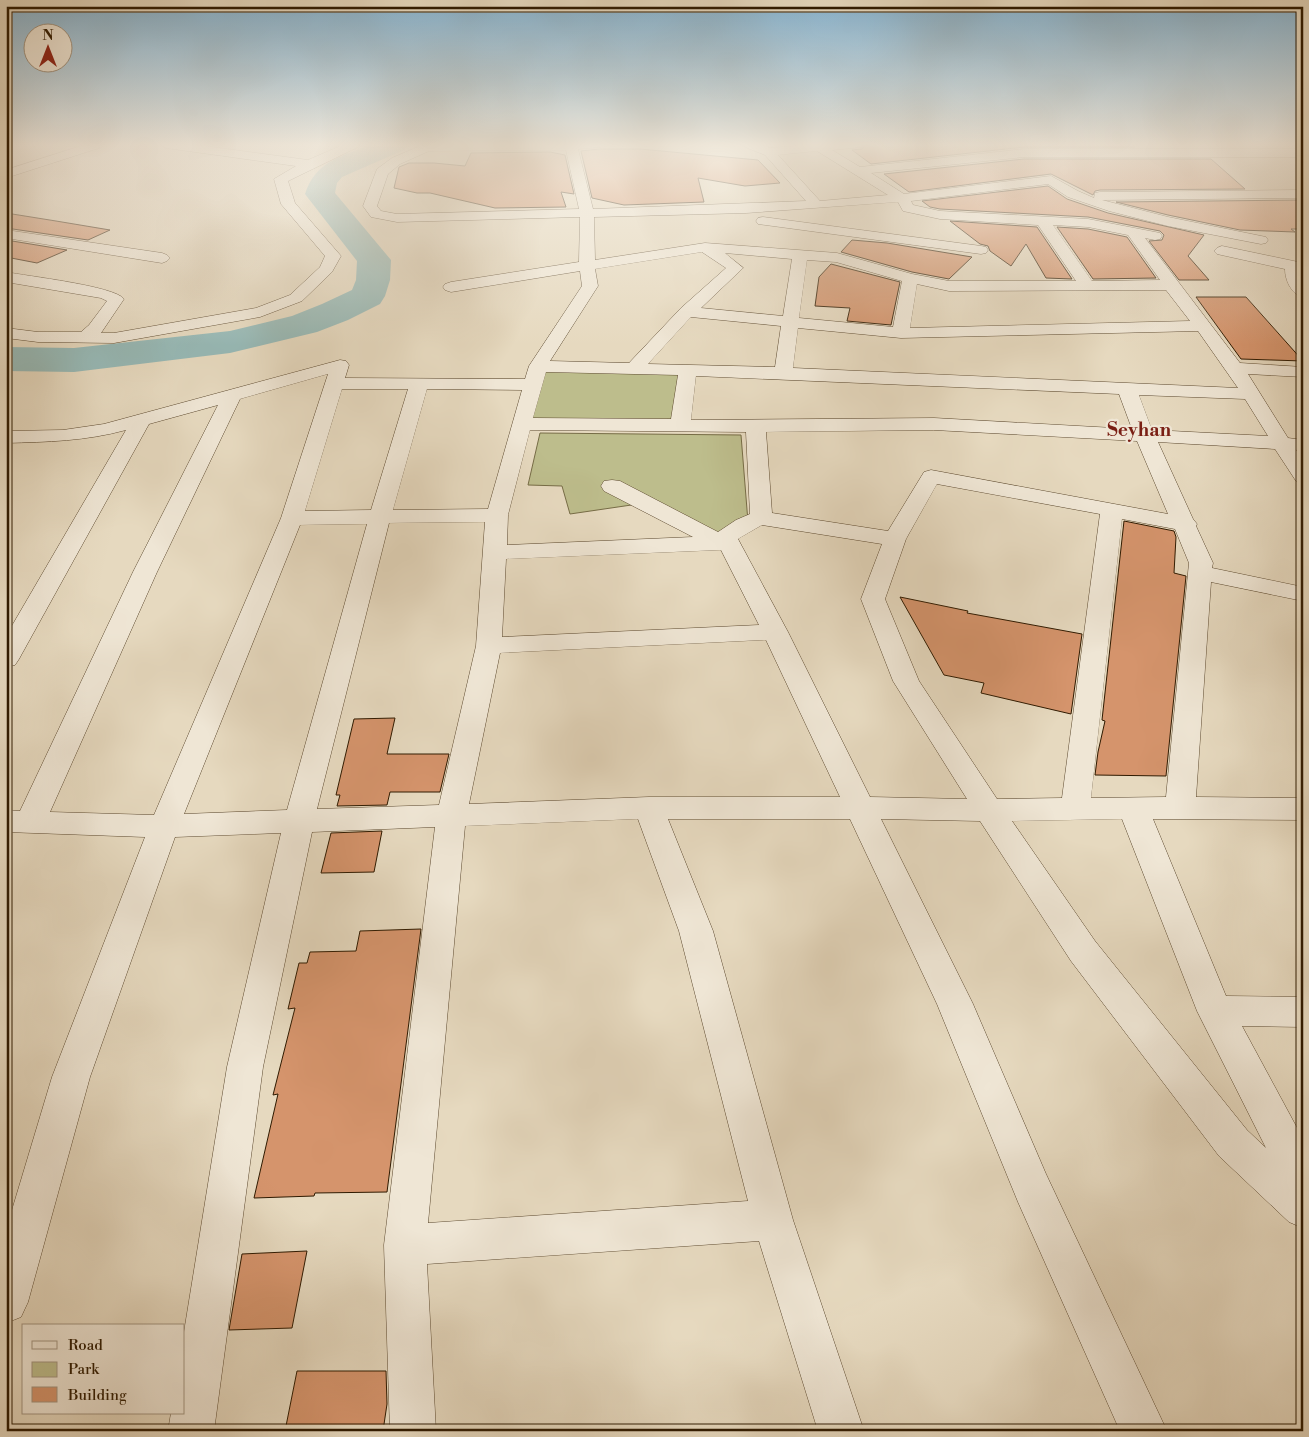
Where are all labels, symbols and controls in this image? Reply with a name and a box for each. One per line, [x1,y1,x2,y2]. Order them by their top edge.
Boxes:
north arrow [22,22,72,72]
text: N [42,27,54,45]
district label: Seyhan [1107,418,1171,442]
legend [22,1324,185,1414]
text: Road [68,1336,103,1355]
text: Park [68,1360,100,1379]
text: Building [67,1386,127,1405]

